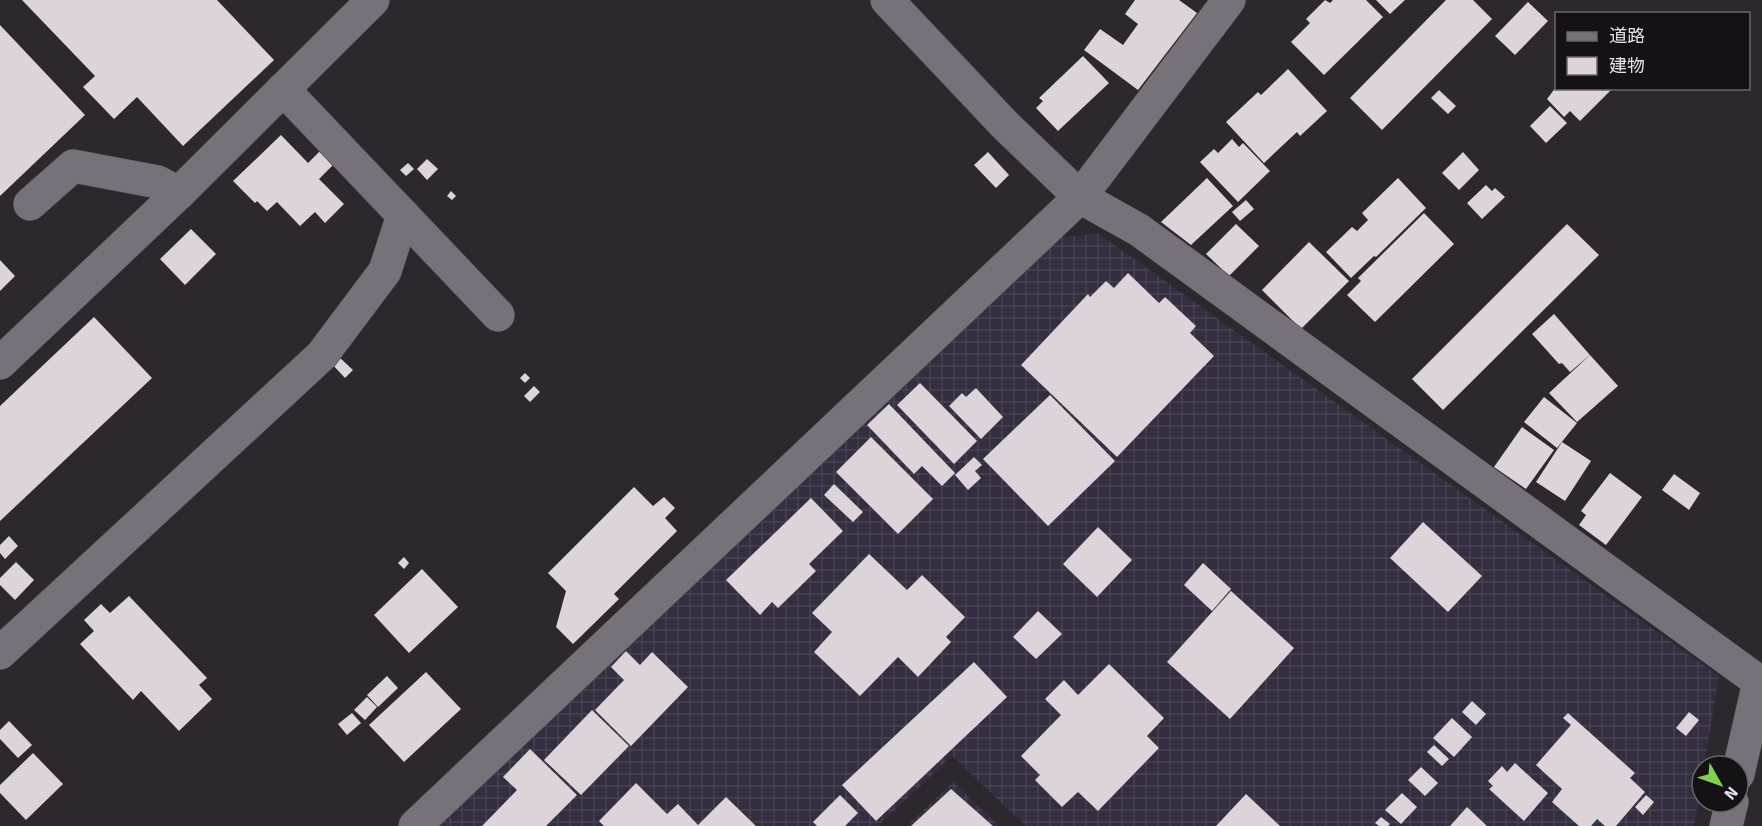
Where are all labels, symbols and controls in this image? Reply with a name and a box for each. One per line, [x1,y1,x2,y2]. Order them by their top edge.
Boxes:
legend [1555,12,1750,90]
text: 道路 [1609,25,1645,47]
text: 建物 [1609,55,1645,77]
north arrow [1690,754,1750,814]
text: N [1719,782,1742,804]

